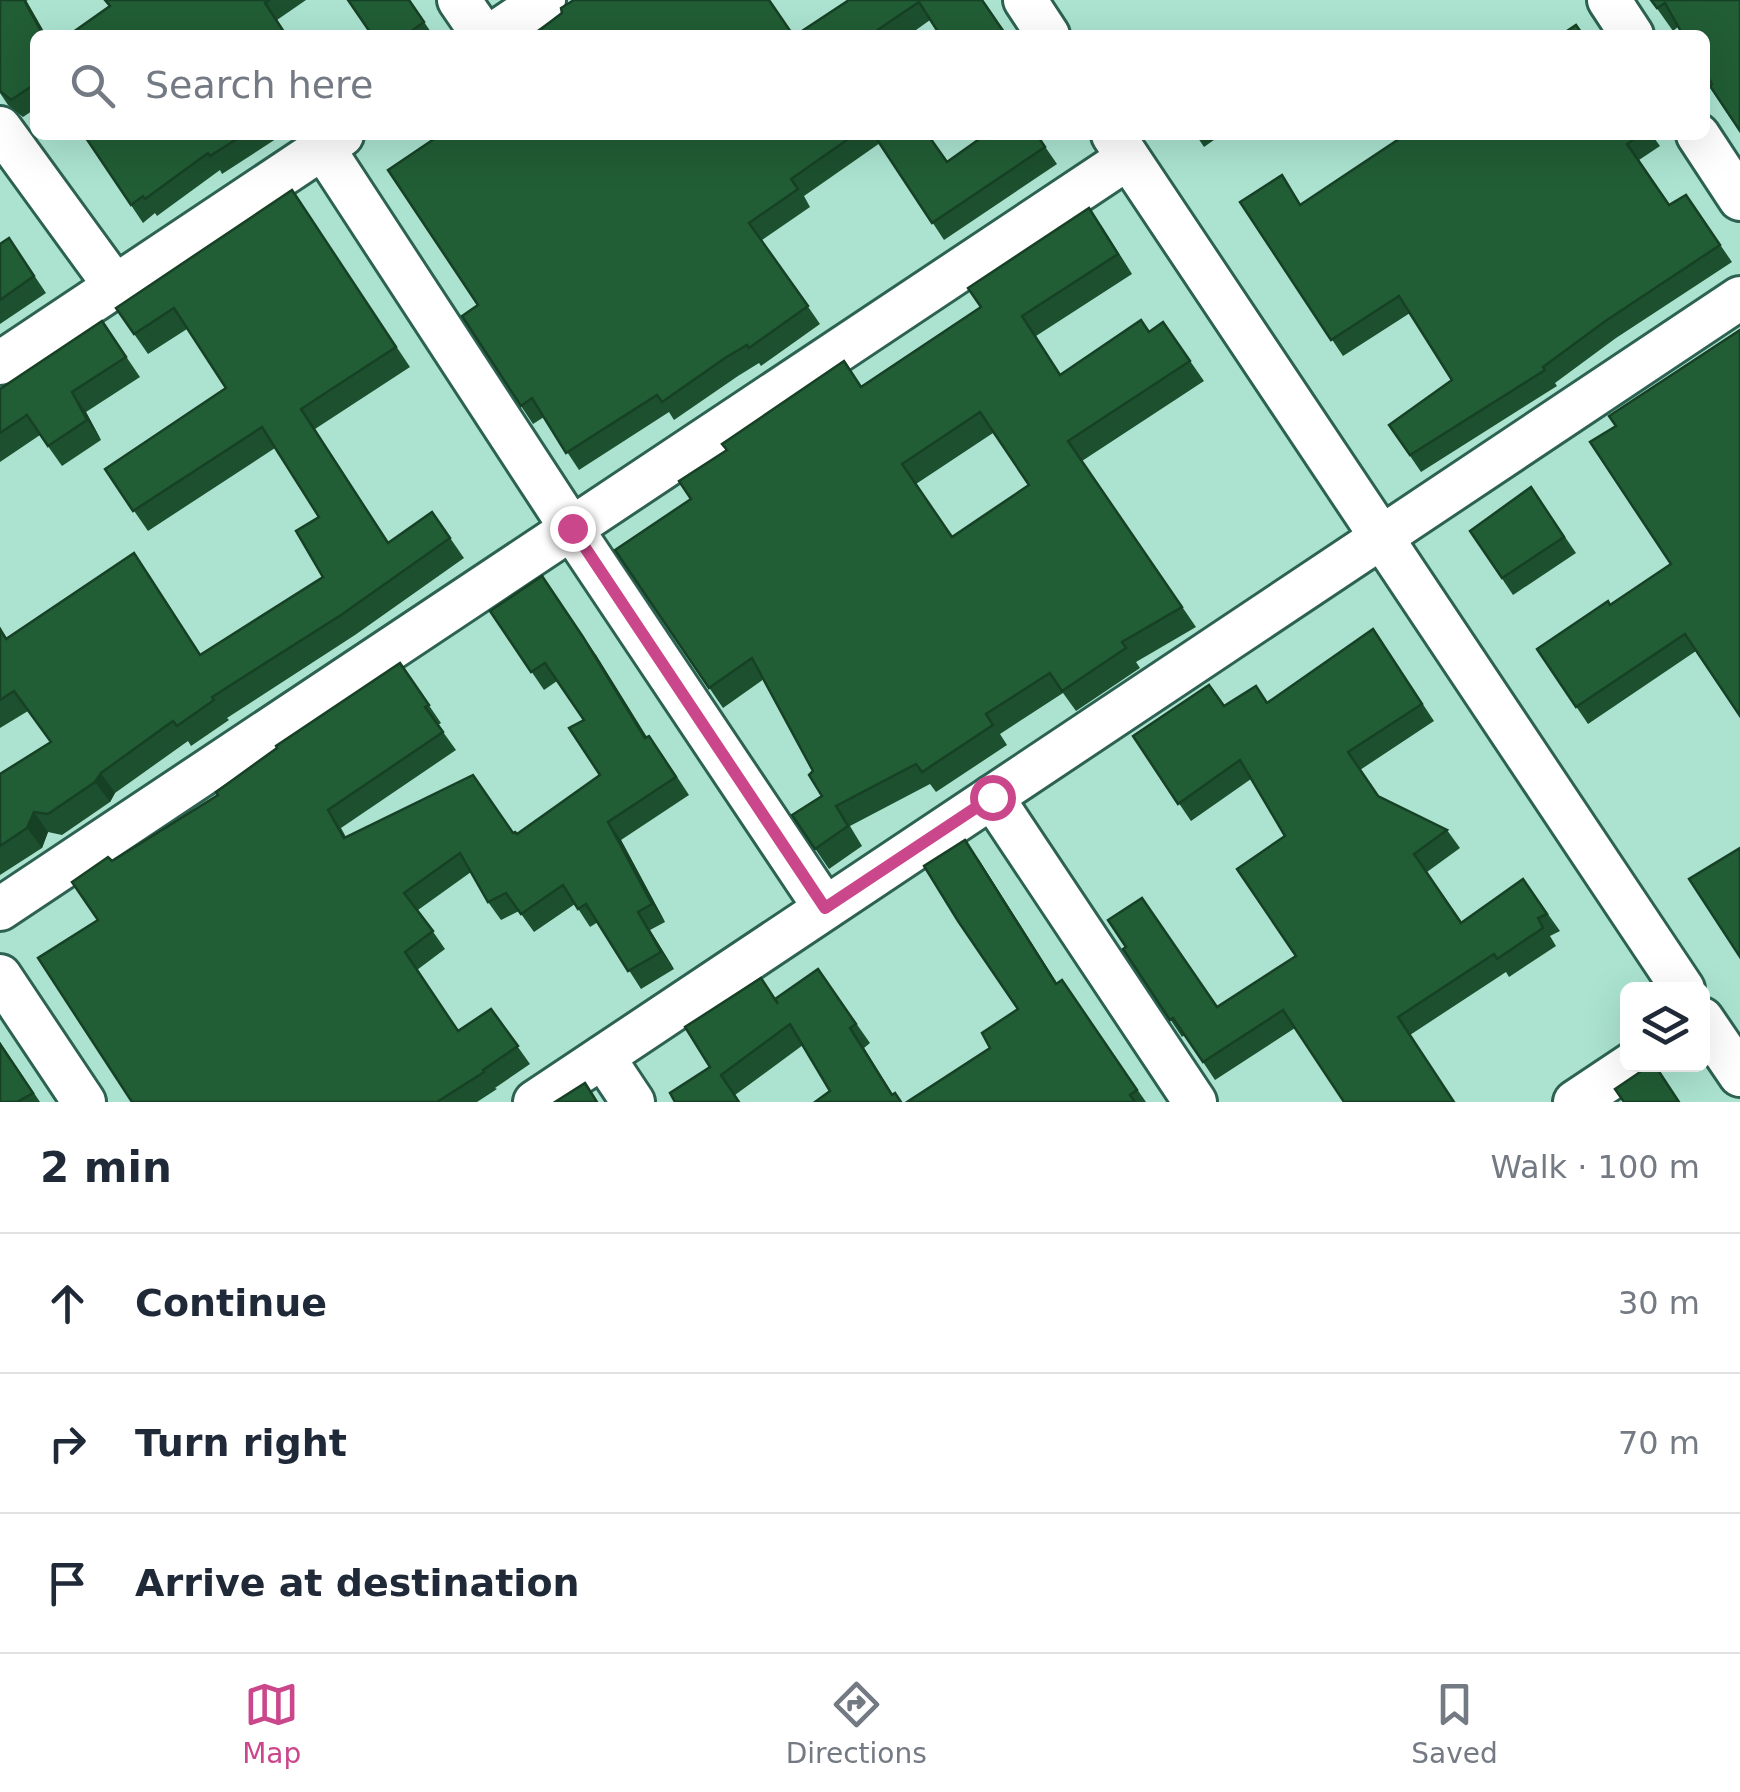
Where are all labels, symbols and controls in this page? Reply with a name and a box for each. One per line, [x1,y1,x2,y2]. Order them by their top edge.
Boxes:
search box [30,30,1710,140]
icon: search [65,58,120,113]
text: Search here [145,63,373,107]
route end [550,506,596,552]
route start [970,775,1016,821]
map controls [1620,982,1710,1072]
button: layers [1620,982,1710,1072]
text: 2 min [40,1143,172,1192]
text: Walk · 100 m [1490,1148,1700,1186]
icon: ahead [40,1276,95,1331]
text: Continue [135,1281,327,1325]
text: 30 m [1618,1284,1700,1322]
icon: right [40,1416,95,1471]
text: Turn right [135,1421,347,1465]
text: 70 m [1618,1424,1700,1462]
icon: arrive [40,1556,95,1611]
text: Arrive at destination [135,1561,580,1605]
tab: Map [242,1677,301,1770]
tab: Directions [786,1677,927,1770]
tab: Saved [1411,1677,1498,1770]

